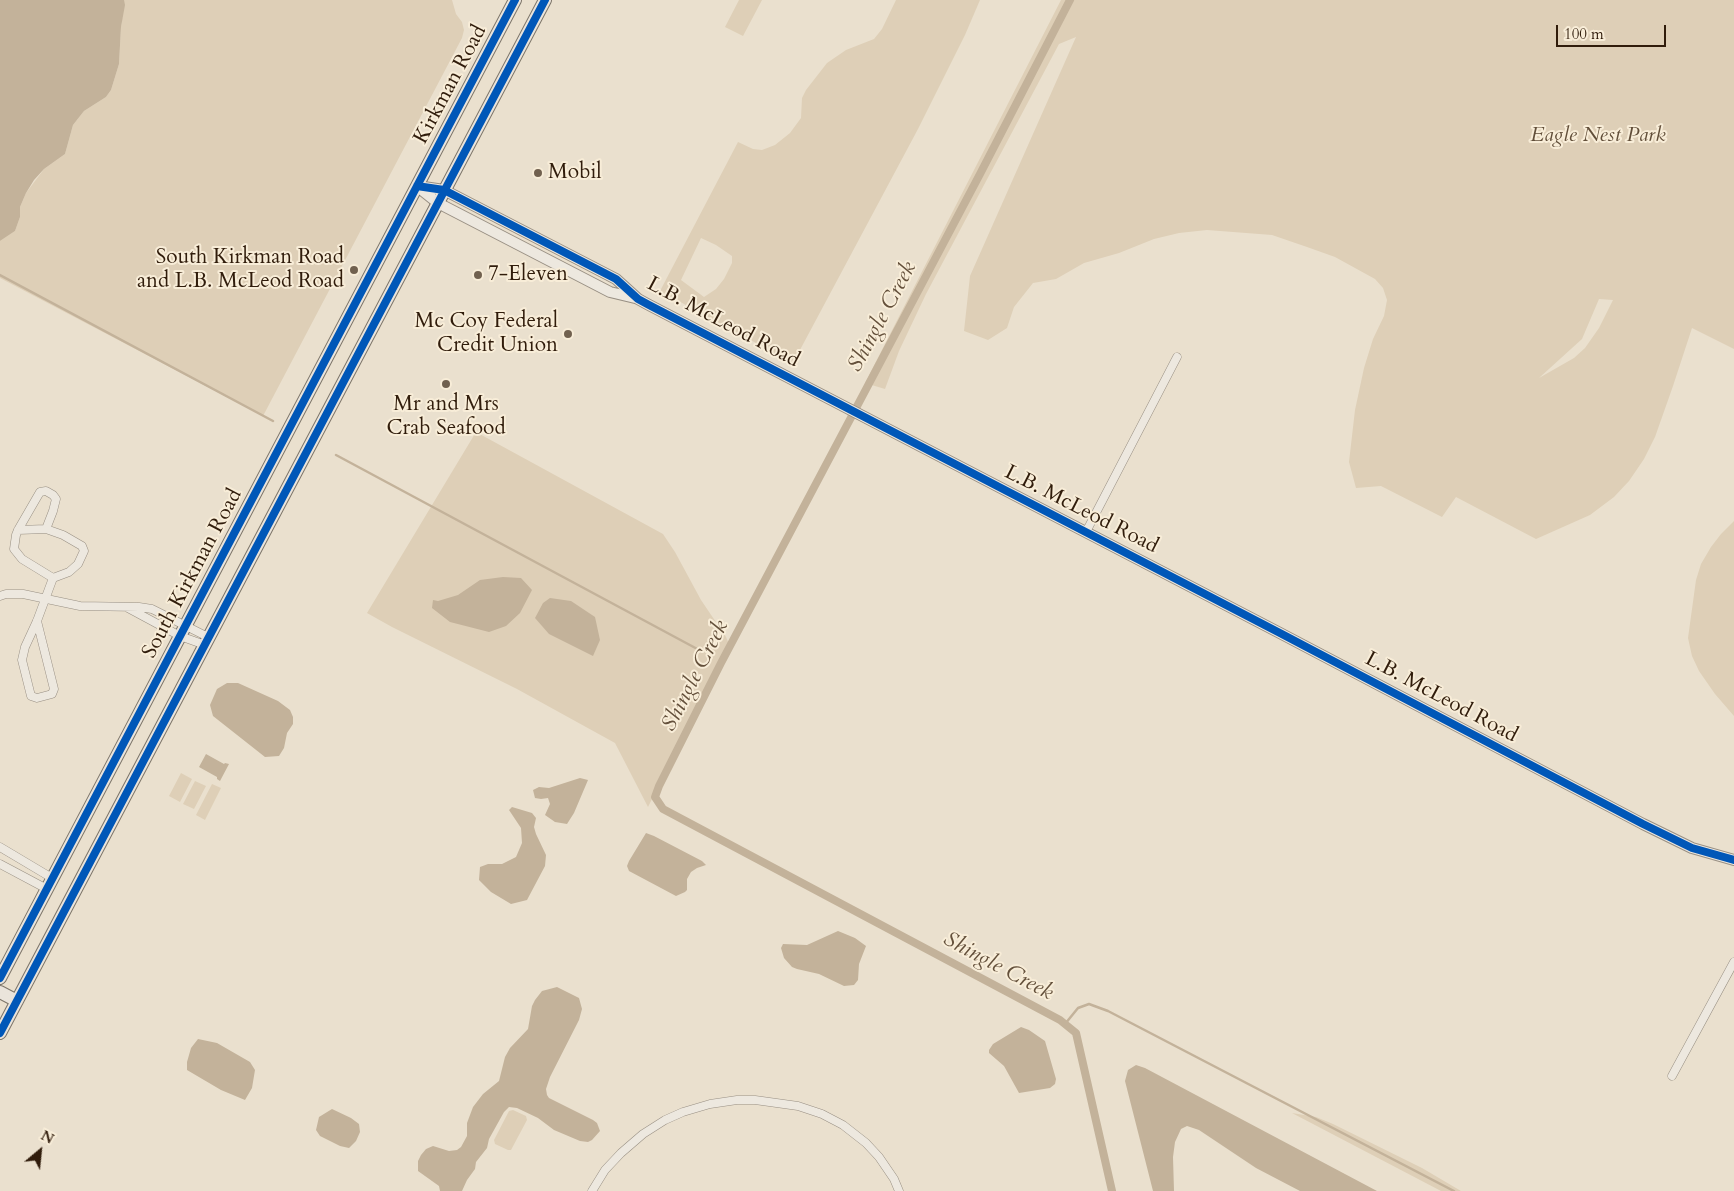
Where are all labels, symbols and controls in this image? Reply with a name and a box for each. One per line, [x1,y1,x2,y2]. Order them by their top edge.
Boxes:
scale bar [1559,15,1669,47]
street label: Kirkman Road [409,21,493,149]
text: 100 m [1564,24,1604,44]
park label: Eagle Nest Park [1530,123,1666,149]
place label: Mobil [548,160,602,186]
marker: Mobil [532,167,544,179]
place label: South Kirkman Road and L.B. McLeod Road [137,245,344,295]
water label: Shingle Creek [843,257,923,377]
place label: 7-Eleven [488,262,568,288]
marker: South Kirkman Road and L.B. McLeod Road [348,264,360,276]
marker: 7-Eleven [472,269,484,281]
street label: L.B. McLeod Road [642,272,804,374]
place label: Mc Coy Federal Credit Union [415,309,558,359]
marker: Mc Coy Federal Credit Union [562,328,574,340]
marker: Mr and Mrs Crab Seafood [440,378,452,390]
place label: Mr and Mrs Crab Seafood [386,392,506,442]
street label: L.B. McLeod Road [1000,460,1162,560]
street label: South Kirkman Road [138,485,248,663]
water label: Shingle Creek [657,616,735,736]
street label: L.B. McLeod Road [1360,647,1522,749]
water label: Shingle Creek [938,927,1058,1007]
north arrow [15,1126,65,1176]
text: N [37,1126,57,1149]

